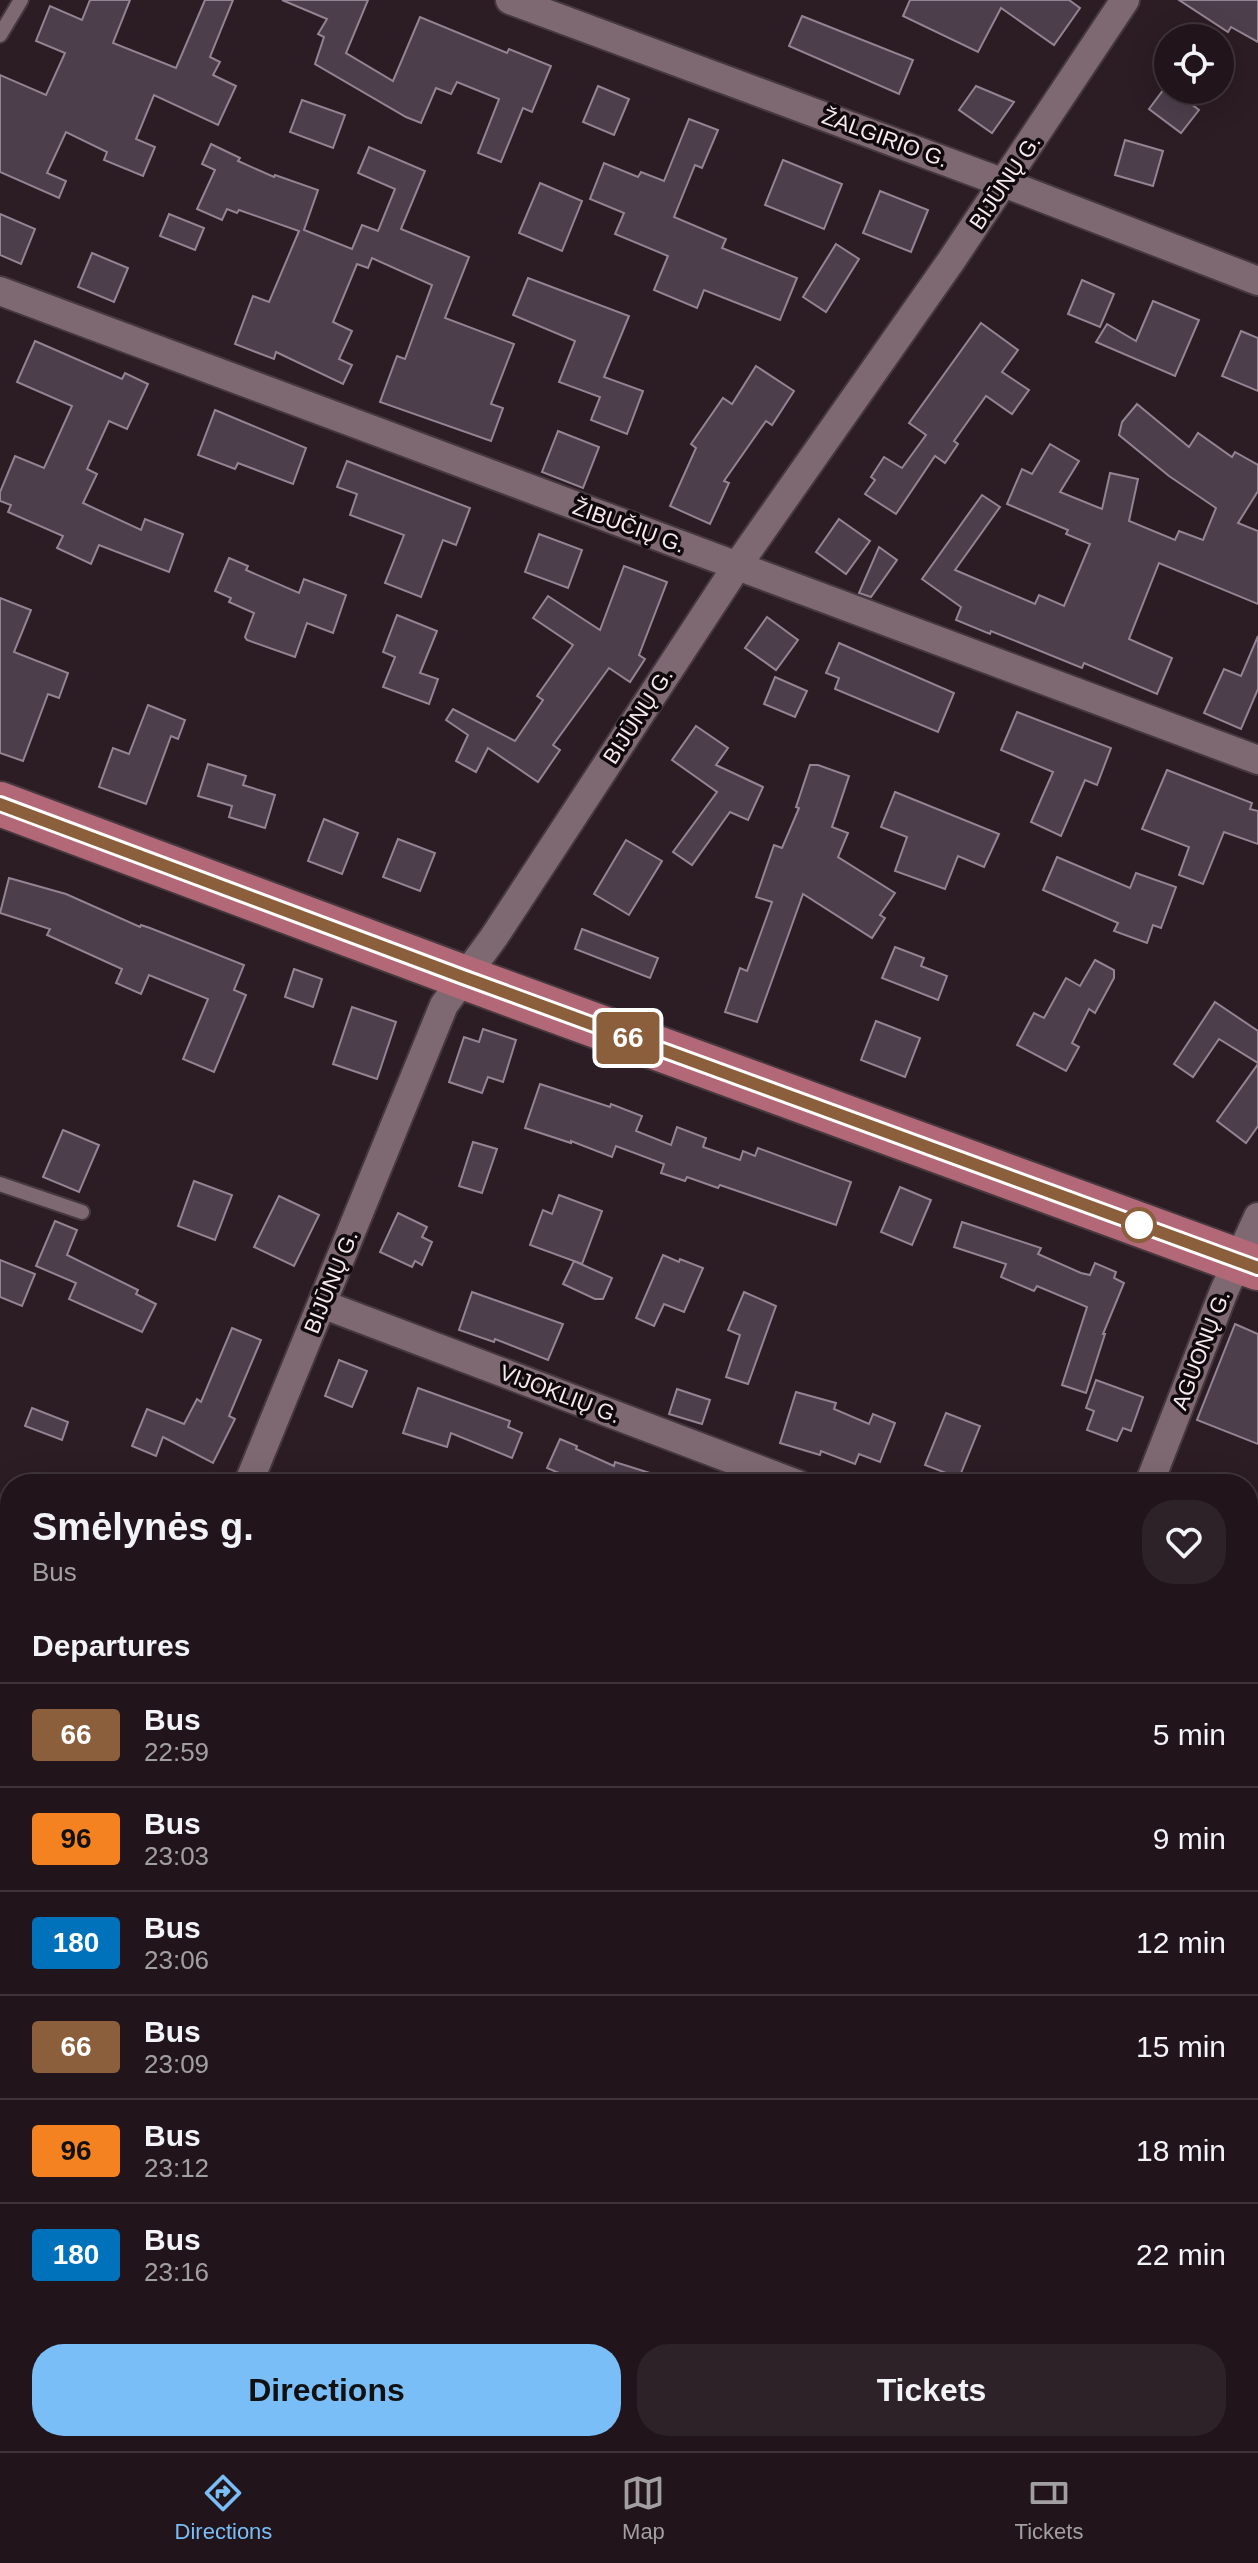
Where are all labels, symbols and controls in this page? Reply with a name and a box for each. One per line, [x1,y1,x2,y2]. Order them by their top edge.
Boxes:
map controls [1154,24,1234,104]
button: locate [1154,24,1234,104]
street label: ŽALGIRIO G. [819,104,951,172]
street label: BIJŪNŲ G. [964,130,1046,234]
street label: ŽIBUČIŲ G. [570,494,688,558]
street label: BIJŪNŲ G. [598,664,678,768]
line badge: 66 [592,1012,664,1064]
text: 66 [612,1022,644,1053]
unlabelled marker [1122,1208,1156,1242]
street label: BIJŪNŲ G. [299,1227,363,1337]
street label: AGUONŲ G. [1167,1287,1235,1413]
street label: VIJOKLIŲ G. [496,1360,624,1428]
button: heart [1142,1500,1226,1584]
text: Smėlynės g. [32,1506,254,1548]
text: Bus [32,1557,77,1587]
text: Departures [32,1629,190,1662]
text: Bus [144,1703,201,1736]
text: 5 min [1153,1718,1226,1751]
text: 66 [60,1719,92,1750]
text: 22:59 [144,1737,209,1767]
text: Bus [144,1807,201,1840]
text: 9 min [1153,1822,1226,1855]
text: 96 [60,1823,92,1854]
text: 23:03 [144,1841,209,1871]
text: Bus [144,1911,201,1944]
text: 12 min [1136,1926,1226,1959]
text: 180 [53,1927,99,1958]
text: 23:06 [144,1945,209,1975]
text: Bus [144,2015,201,2048]
text: 15 min [1136,2030,1226,2063]
text: 66 [60,2031,92,2062]
text: 23:09 [144,2049,209,2079]
text: Bus [144,2119,201,2152]
text: 18 min [1136,2134,1226,2167]
text: 96 [60,2135,92,2166]
text: 23:12 [144,2153,209,2183]
text: Bus [144,2223,201,2256]
text: 22 min [1136,2238,1226,2271]
text: 180 [53,2239,99,2270]
text: 23:16 [144,2257,209,2287]
button: Directions [32,2344,621,2436]
button: Tickets [637,2344,1226,2436]
tab: Directions [175,2471,272,2545]
tab: Map [621,2471,665,2545]
tab: Tickets [1015,2471,1083,2545]

